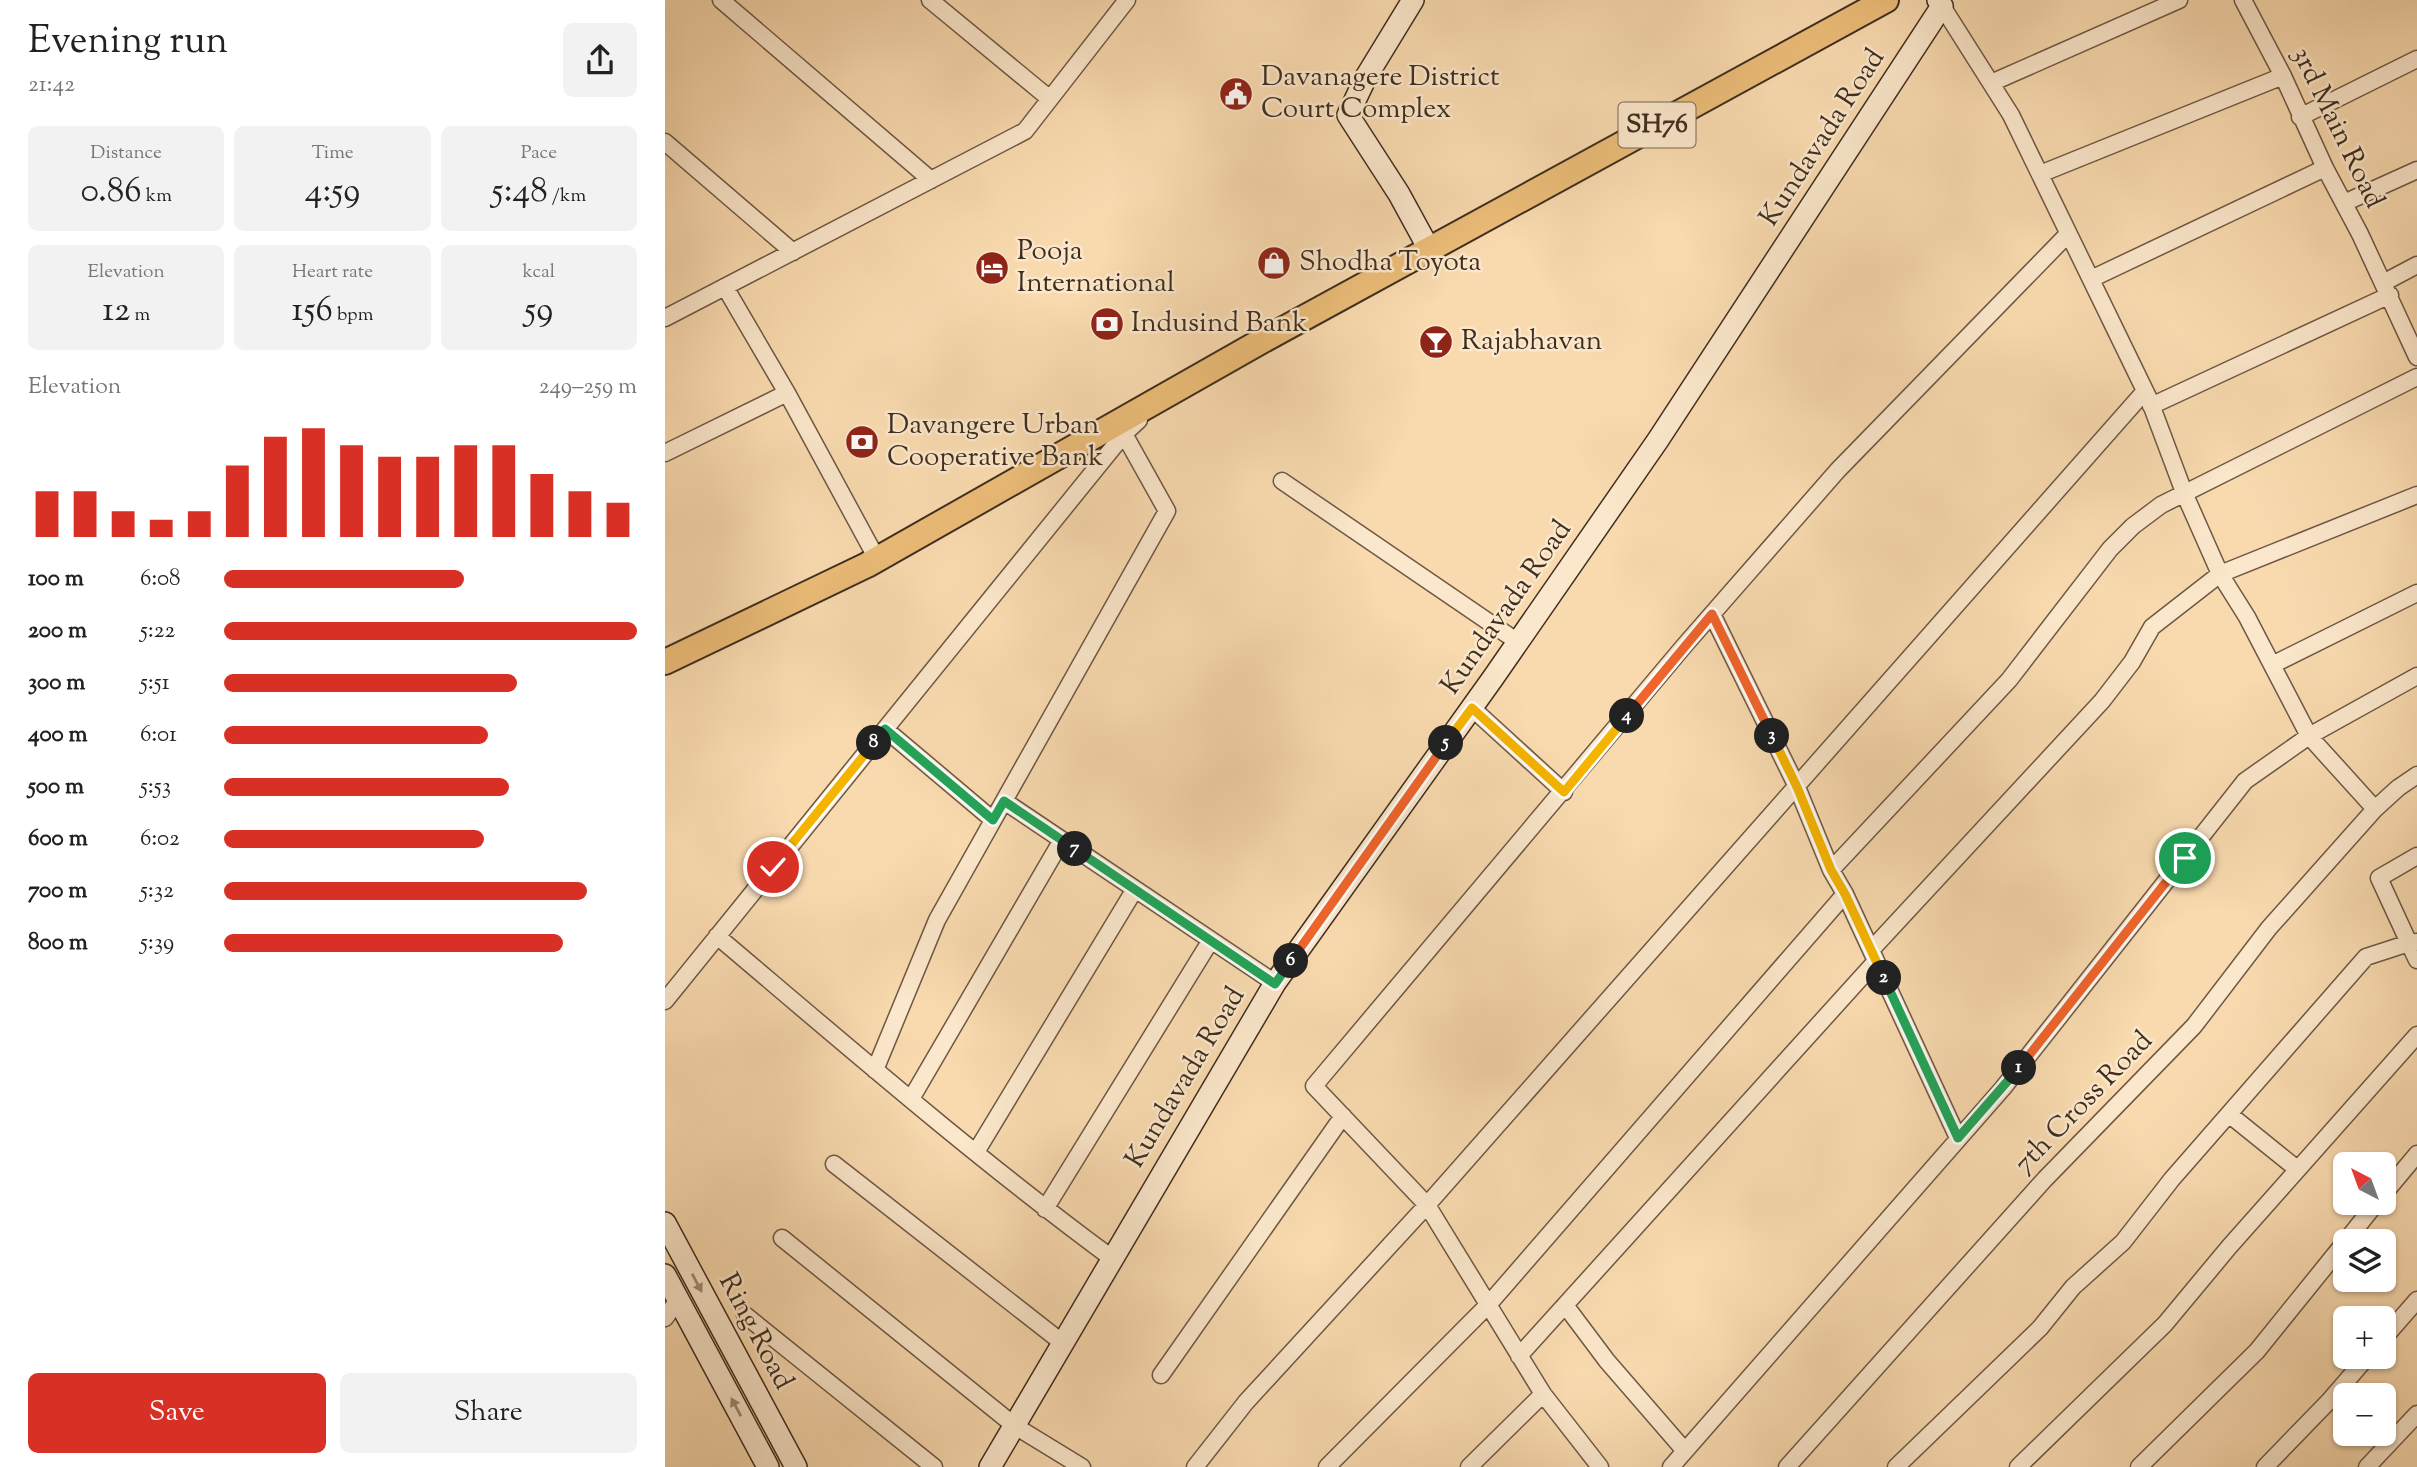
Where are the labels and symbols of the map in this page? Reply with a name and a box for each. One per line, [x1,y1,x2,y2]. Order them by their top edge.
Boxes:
street label: 3rd Main Road [2281,40,2393,216]
street label: Kundavada Road [1750,41,1896,235]
place label: Davanagere District Court Complex [1261,58,1500,130]
public building icon: Davanagere District Court Complex [1217,75,1255,113]
road number: SH76 [1619,102,1695,148]
place label: Pooja International [1017,232,1175,304]
place label: Shodha Toyota [1299,243,1481,283]
shop icon: Shodha Toyota [1255,244,1293,282]
hotel icon: Pooja International [973,249,1011,287]
place label: Indusind Bank [1131,304,1308,344]
bank icon: Indusind Bank [1088,305,1126,343]
place label: Rajabhavan [1461,322,1602,362]
bar icon: Rajabhavan [1417,323,1455,361]
place label: Davangere Urban Cooperative Bank [887,406,1103,478]
bank icon: Davangere Urban Cooperative Bank [843,423,881,461]
street label: Kundavada Road [1432,512,1582,703]
pin: 4 [1609,698,1644,734]
pin: 3 [1755,718,1789,754]
pin: 8 [857,726,892,760]
pin: 5 [1429,726,1463,760]
pin [2155,828,2215,888]
pin: 7 [1057,832,1093,866]
pin [743,837,803,897]
pin: 6 [1273,944,1309,978]
pin: 2 [1867,960,1901,996]
street label: Kundavada Road [1116,980,1256,1176]
street label: 7th Cross Road [2005,1022,2163,1183]
pin: 1 [2001,1050,2037,1086]
north arrow [2333,1152,2396,1214]
street label: Ring Road [708,1267,803,1398]
one-way arrow [691,1273,703,1293]
one-way arrow [730,1397,741,1417]

